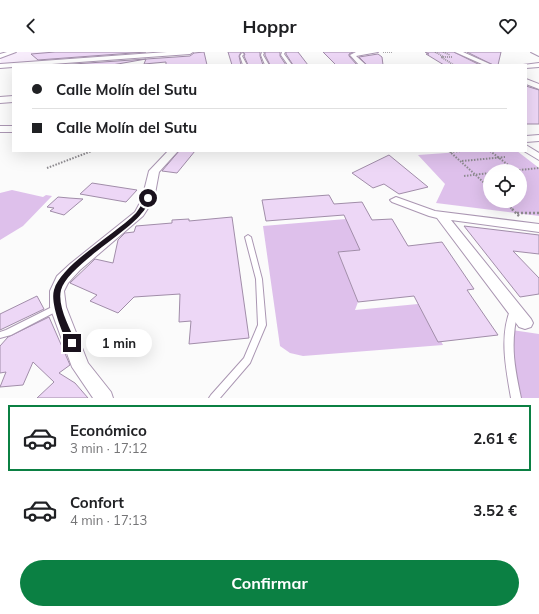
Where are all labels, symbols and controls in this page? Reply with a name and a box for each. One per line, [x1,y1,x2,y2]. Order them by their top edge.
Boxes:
icon: back [20,15,42,37]
text: Hoppr [243,15,296,38]
icon: heart [497,15,519,37]
text: Calle Molín del Sutu [56,80,197,99]
text: Calle Molín del Sutu [56,118,197,137]
map controls [483,164,527,208]
button: locate [483,164,527,208]
route start [139,189,157,207]
callout: 1 min [86,329,152,357]
route end [63,334,81,352]
text: 1 min [102,335,136,351]
icon: car [22,420,58,456]
text: Económico [70,421,147,440]
text: 2.61 € [473,429,517,448]
text: 3 min · 17:12 [70,440,147,456]
icon: car [22,492,58,528]
text: Confort [70,493,124,512]
text: 3.52 € [473,501,517,520]
text: 4 min · 17:13 [70,512,147,528]
button: Confirmar [20,560,519,606]

